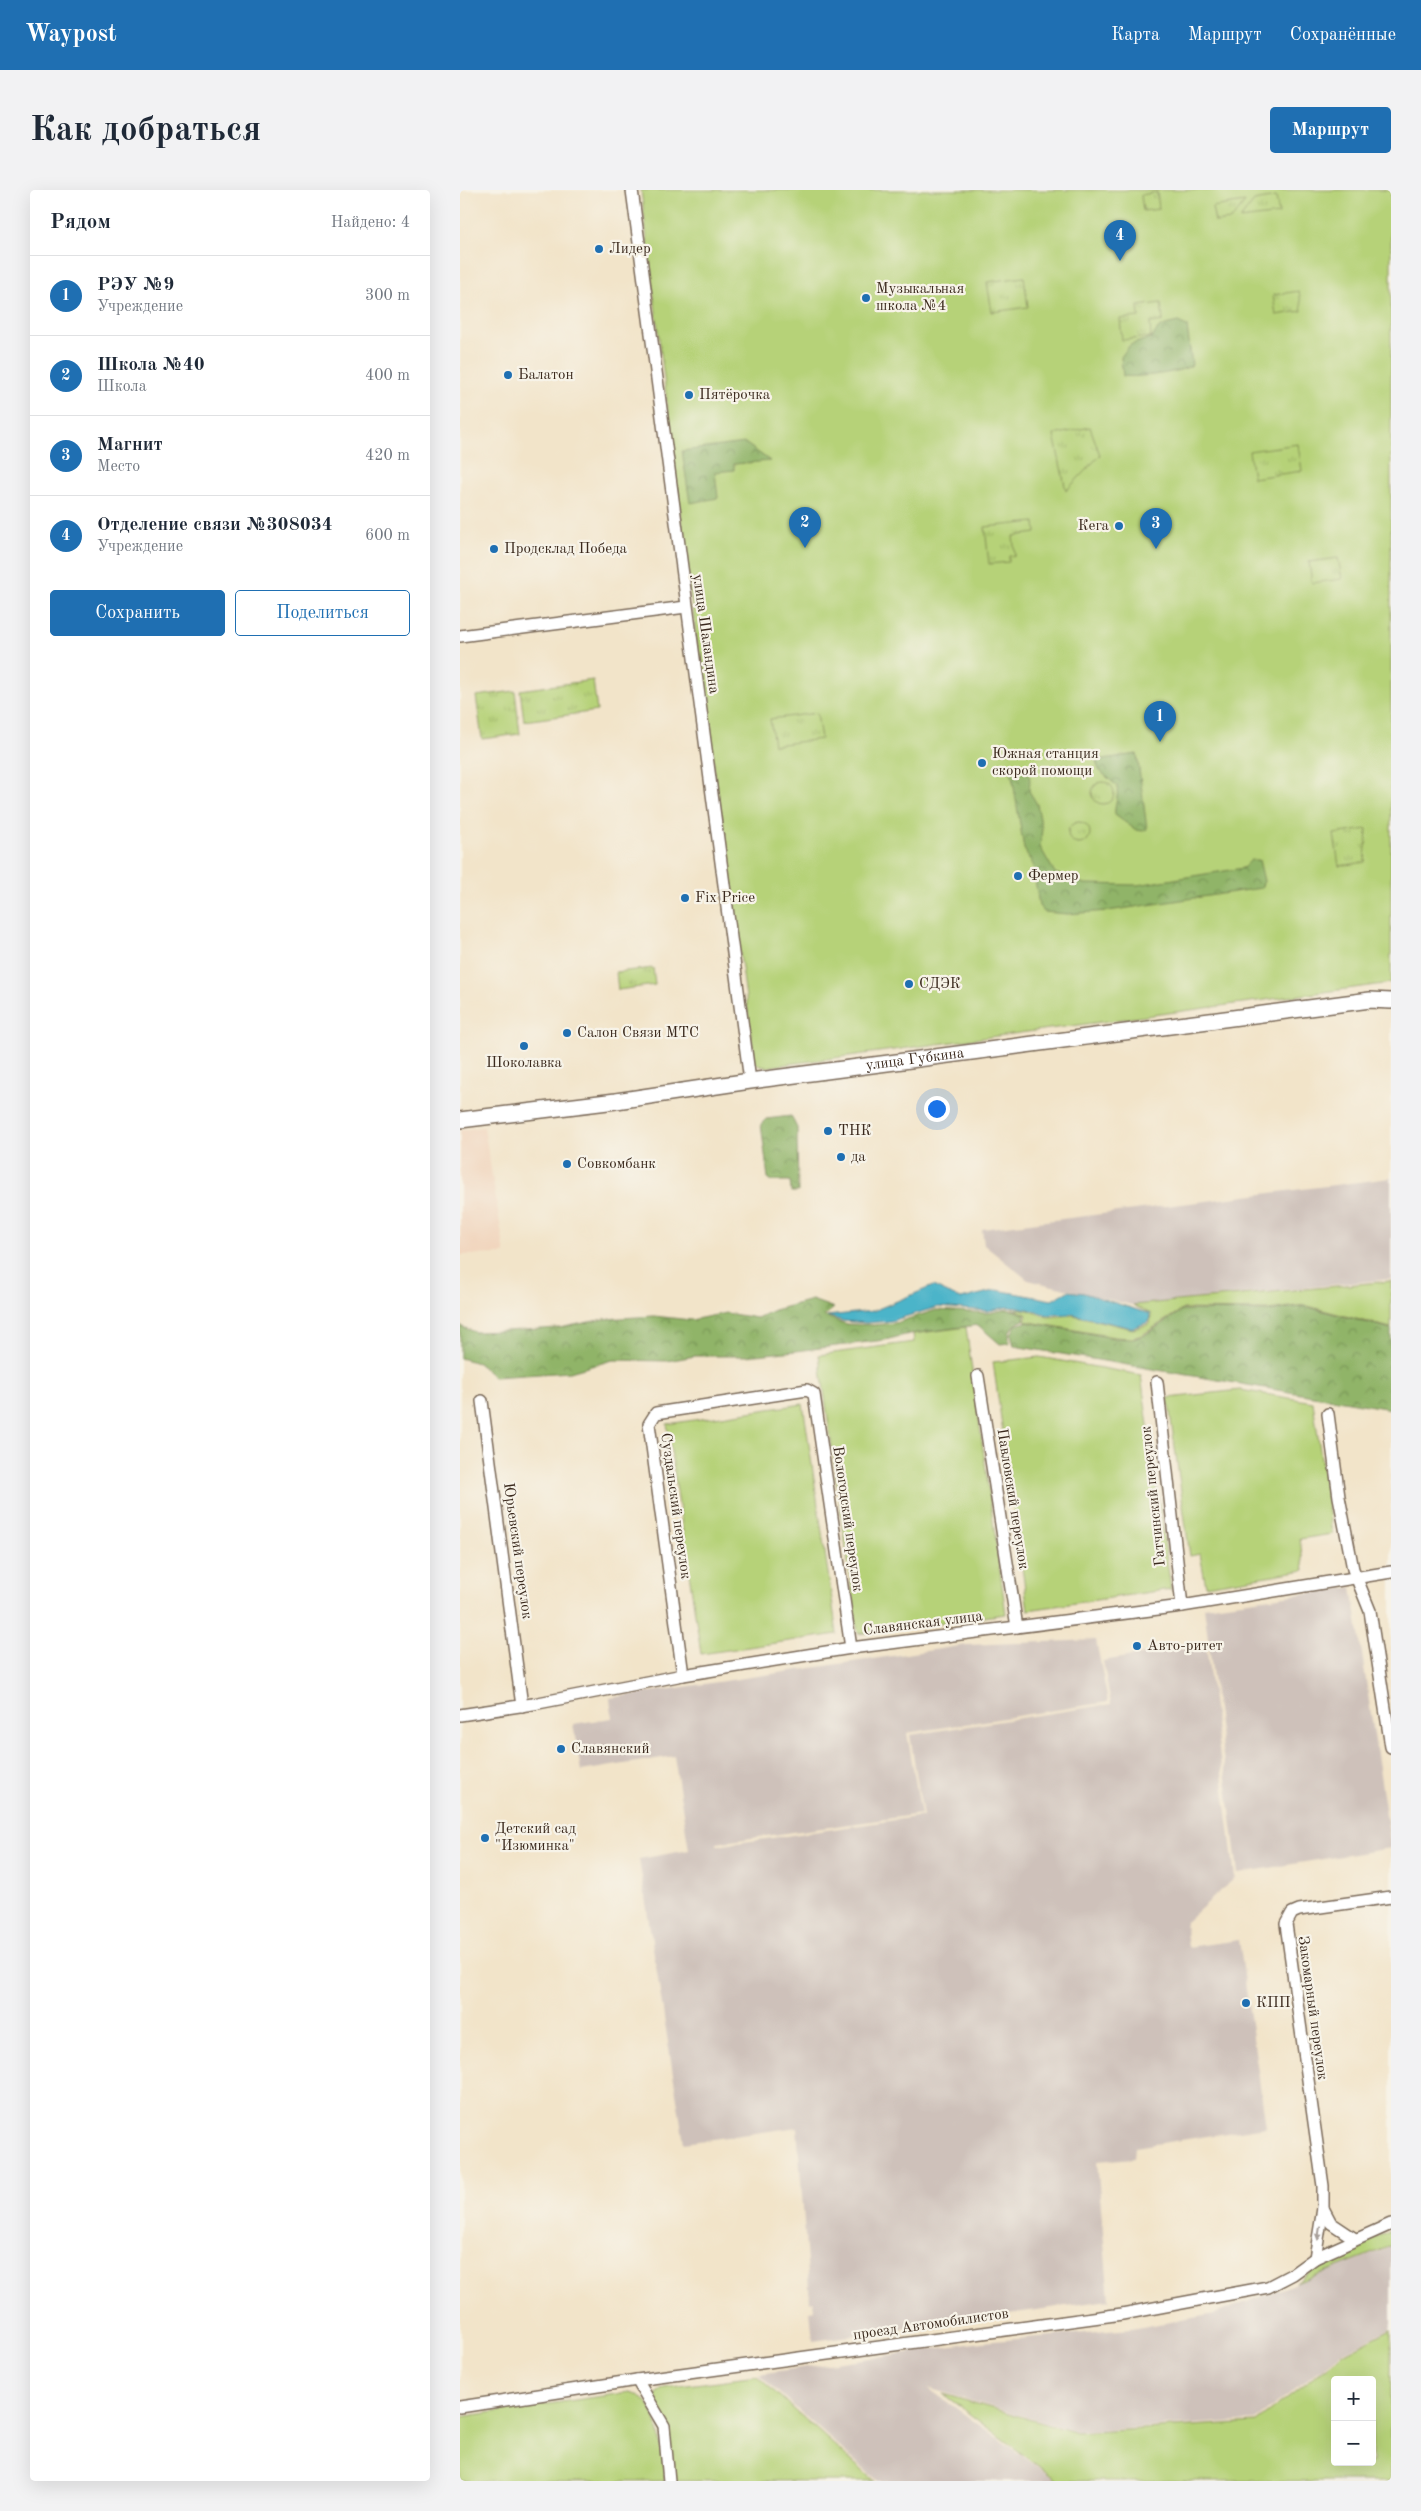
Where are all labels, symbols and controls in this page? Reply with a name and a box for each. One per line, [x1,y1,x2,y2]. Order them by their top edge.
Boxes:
text: Waypost [25,23,117,47]
text: Карта [1111,26,1160,44]
text: Маршрут [1188,26,1262,44]
text: Сохранённые [1290,26,1396,44]
button: Маршрут [1270,107,1391,153]
text: Как добраться [30,113,261,148]
text: Рядом [50,212,111,233]
text: Найдено: 4 [331,215,410,231]
pin: 4 [1104,220,1136,261]
place label: Лидер [609,242,651,257]
marker: Лидер [593,243,605,255]
text: РЭУ №9 [97,276,174,295]
place label: Музыкальная школа №4 [876,282,964,314]
text: 1 [61,288,71,304]
text: 300 m [365,288,410,304]
marker: Музыкальная школа №4 [860,292,872,304]
text: Учреждение [97,299,183,315]
text: Школа №40 [97,356,205,375]
text: 2 [61,368,71,384]
text: 400 m [365,368,410,384]
place label: Балатон [518,368,574,383]
marker: Балатон [502,369,514,381]
text: Школа [97,379,147,395]
place label: Пятёрочка [699,388,771,403]
marker: Пятёрочка [683,389,695,401]
text: Магнит [97,436,163,455]
text: 3 [61,448,71,464]
text: 420 m [365,448,410,464]
text: Место [97,459,140,475]
pin: 2 [789,507,821,548]
pin: 3 [1140,508,1172,549]
text: Отделение связи №308034 [97,516,333,535]
place label: Кега [1078,519,1110,534]
marker: Кега [1113,520,1125,532]
text: 4 [61,528,71,544]
text: 600 m [365,528,410,544]
text: Учреждение [97,539,183,555]
place label: Продсклад Победа [504,542,628,557]
marker: Продсклад Победа [488,543,500,555]
street label: улица Шаландина [689,573,721,695]
button: Сохранить [50,590,225,636]
button: Поделиться [235,590,410,636]
pin: 1 [1144,701,1176,742]
place label: Южная станция скорой помощи [992,747,1099,779]
marker: Южная станция скорой помощи [976,757,988,769]
place label: Фермер [1028,869,1079,884]
marker: Фермер [1012,870,1024,882]
place label: Fix Price [695,891,755,906]
marker: Fix Price [679,892,691,904]
place label: СДЭК [919,977,961,992]
marker: СДЭК [903,978,915,990]
place label: Салон Связи МТС [577,1026,699,1041]
marker: Салон Связи МТС [561,1027,573,1039]
marker: Шоколавка [518,1040,530,1052]
street label: улица Губкина [865,1046,966,1073]
place label: Шоколавка [486,1056,563,1071]
your location [924,1096,950,1122]
place label: ТНК [838,1124,872,1139]
marker: ТНК [822,1125,834,1137]
place label: да [851,1150,866,1165]
marker: да [835,1151,847,1163]
place label: Совкомбанк [577,1157,656,1172]
marker: Совкомбанк [561,1158,573,1170]
street label: Гатчинский переулок [1139,1425,1169,1567]
street label: Павловский переулок [993,1427,1031,1571]
street label: Суздальский переулок [657,1432,693,1581]
street label: Вологодский переулок [829,1445,865,1593]
street label: Юрьевский переулок [500,1482,534,1621]
street label: Славянская улица [862,1609,984,1639]
place label: Авто-ритет [1147,1639,1223,1654]
marker: Авто-ритет [1131,1640,1143,1652]
place label: Славянский [571,1742,649,1757]
marker: Славянский [555,1743,567,1755]
place label: Детский сад "Изюминка" [495,1822,576,1854]
marker: Детский сад "Изюминка" [479,1832,491,1844]
street label: Закомарный переулок [1294,1935,1330,2081]
place label: КПП [1256,1996,1291,2011]
marker: КПП [1240,1997,1252,2009]
one-way arrow [1314,2225,1322,2241]
street label: проезд Автомобилистов [852,2307,1010,2343]
map controls [1331,2376,1376,2466]
button: + [1331,2376,1376,2421]
button: − [1331,2421,1376,2466]

